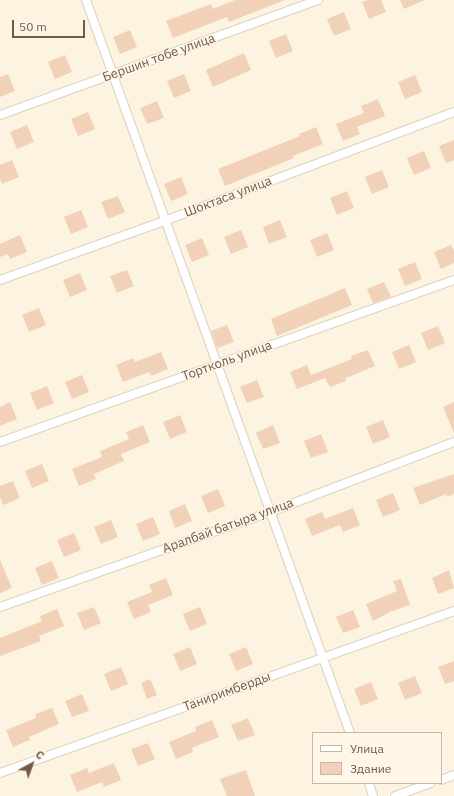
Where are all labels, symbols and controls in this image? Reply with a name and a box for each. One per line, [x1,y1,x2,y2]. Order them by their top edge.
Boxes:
scale bar [14,12,87,38]
text: 50 m [19,19,47,34]
street label: Бершин тобе улица [101,30,217,86]
street label: Шоктаса улица [182,173,274,221]
street label: Тортколь улица [180,337,274,385]
street label: Аралбай батыра улица [160,495,296,557]
street label: Таниримберды [181,669,273,715]
legend [312,732,442,784]
text: Улица [350,741,384,756]
north arrow [12,744,52,784]
text: С [33,747,47,763]
text: Здание [350,761,391,776]

